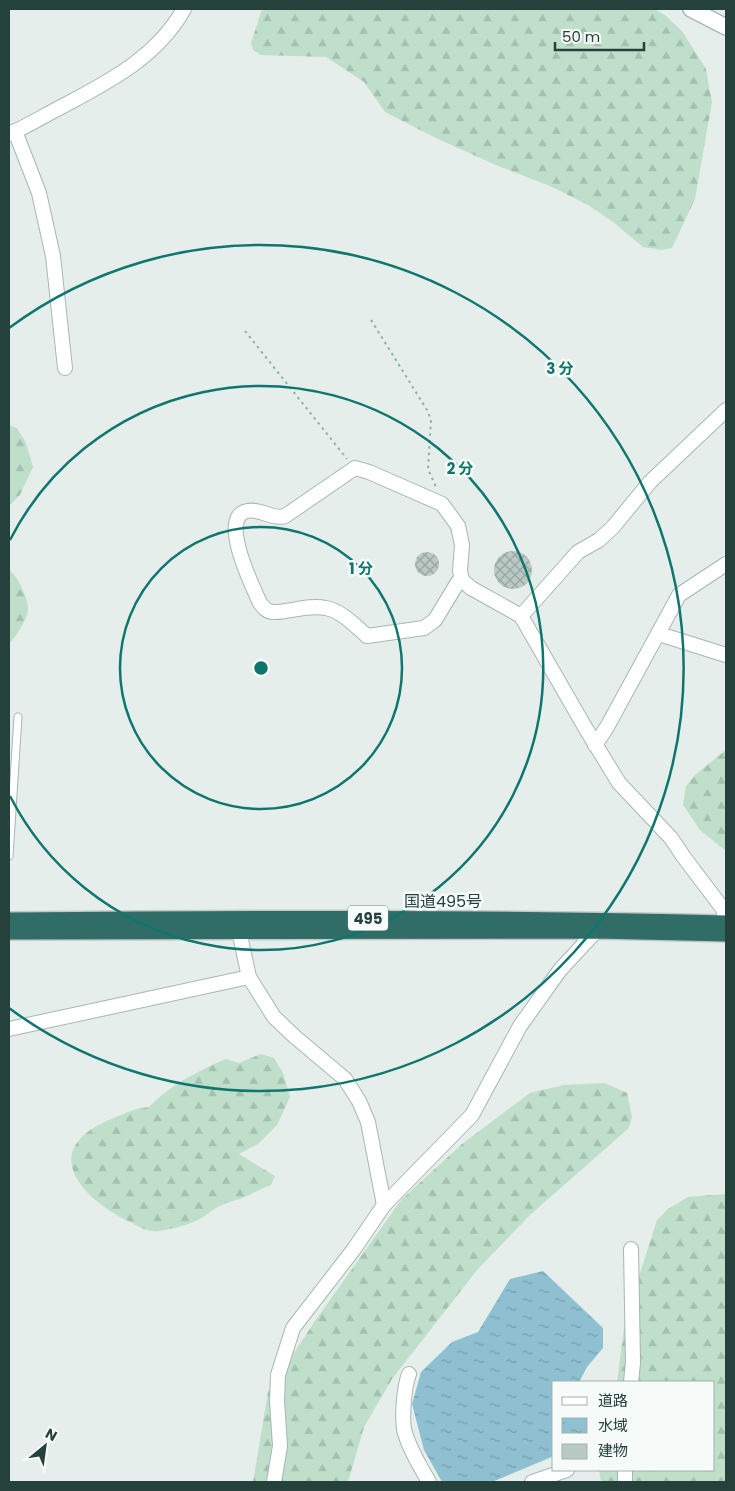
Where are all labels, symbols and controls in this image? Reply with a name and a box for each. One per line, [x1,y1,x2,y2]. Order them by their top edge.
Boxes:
scale bar [555,20,644,52]
text: 50 m [562,26,600,47]
text: 3 分 [546,358,574,379]
text: 2 分 [447,458,473,479]
text: 1 分 [349,558,373,579]
centre of rings [252,659,270,677]
street label: 国道495号 [404,890,482,913]
road number: 495 [348,906,388,930]
legend [552,1381,715,1471]
text: 道路 [598,1390,628,1411]
text: 水域 [598,1415,628,1436]
north arrow [20,1421,70,1471]
text: N [42,1423,61,1446]
text: 建物 [598,1440,628,1461]

